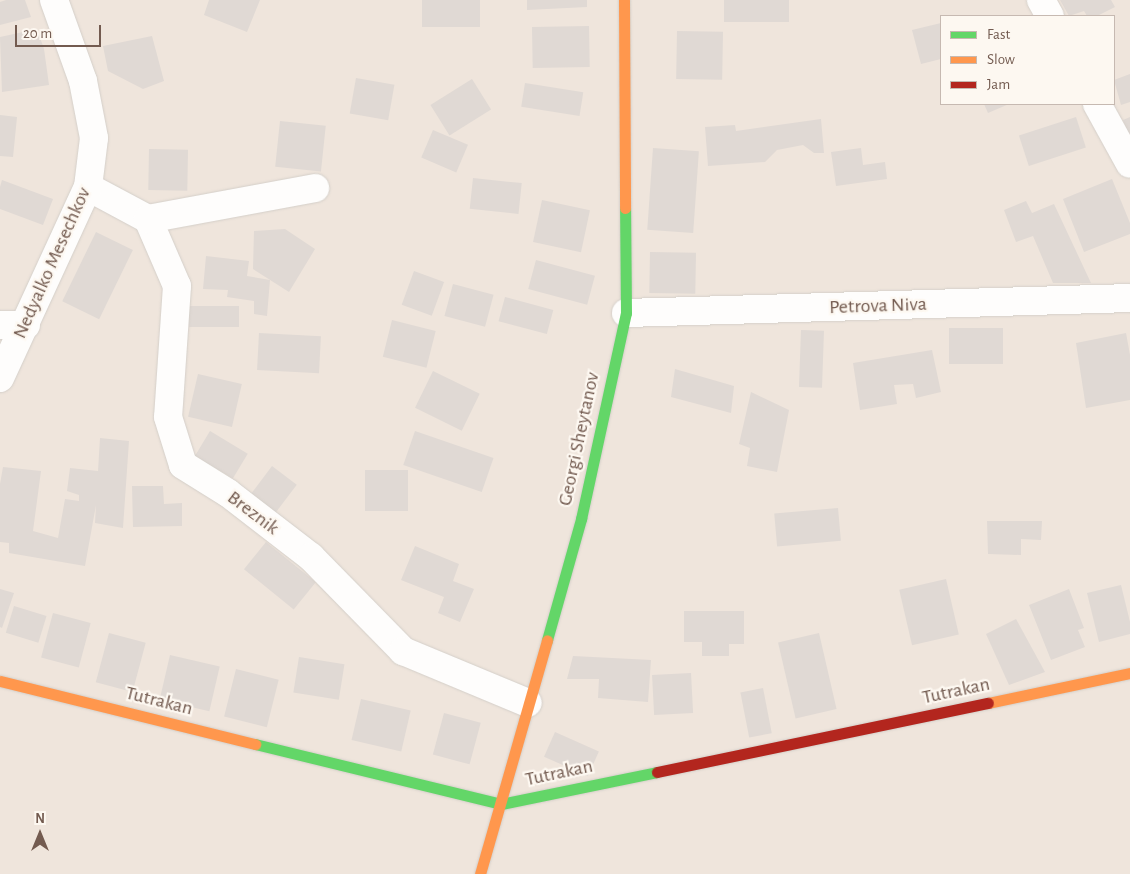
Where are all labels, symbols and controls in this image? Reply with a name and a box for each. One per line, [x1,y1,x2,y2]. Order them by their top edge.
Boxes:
scale bar [18,15,104,47]
legend [940,15,1115,105]
text: 20 m [23,26,52,41]
text: Fast [987,27,1010,42]
text: Slow [987,52,1015,67]
text: Jam [987,77,1010,92]
street label: Nedyalko Mesechkov [8,184,96,342]
street label: Petrova Niva [829,292,927,320]
street label: Georgi Sheytanov [553,370,605,508]
street label: Breznik [222,486,284,540]
street label: Tutrakan [920,672,992,710]
street label: Tutrakan [123,681,195,721]
street label: Tutrakan [523,754,595,792]
north arrow [15,809,65,859]
text: N [35,812,45,826]

